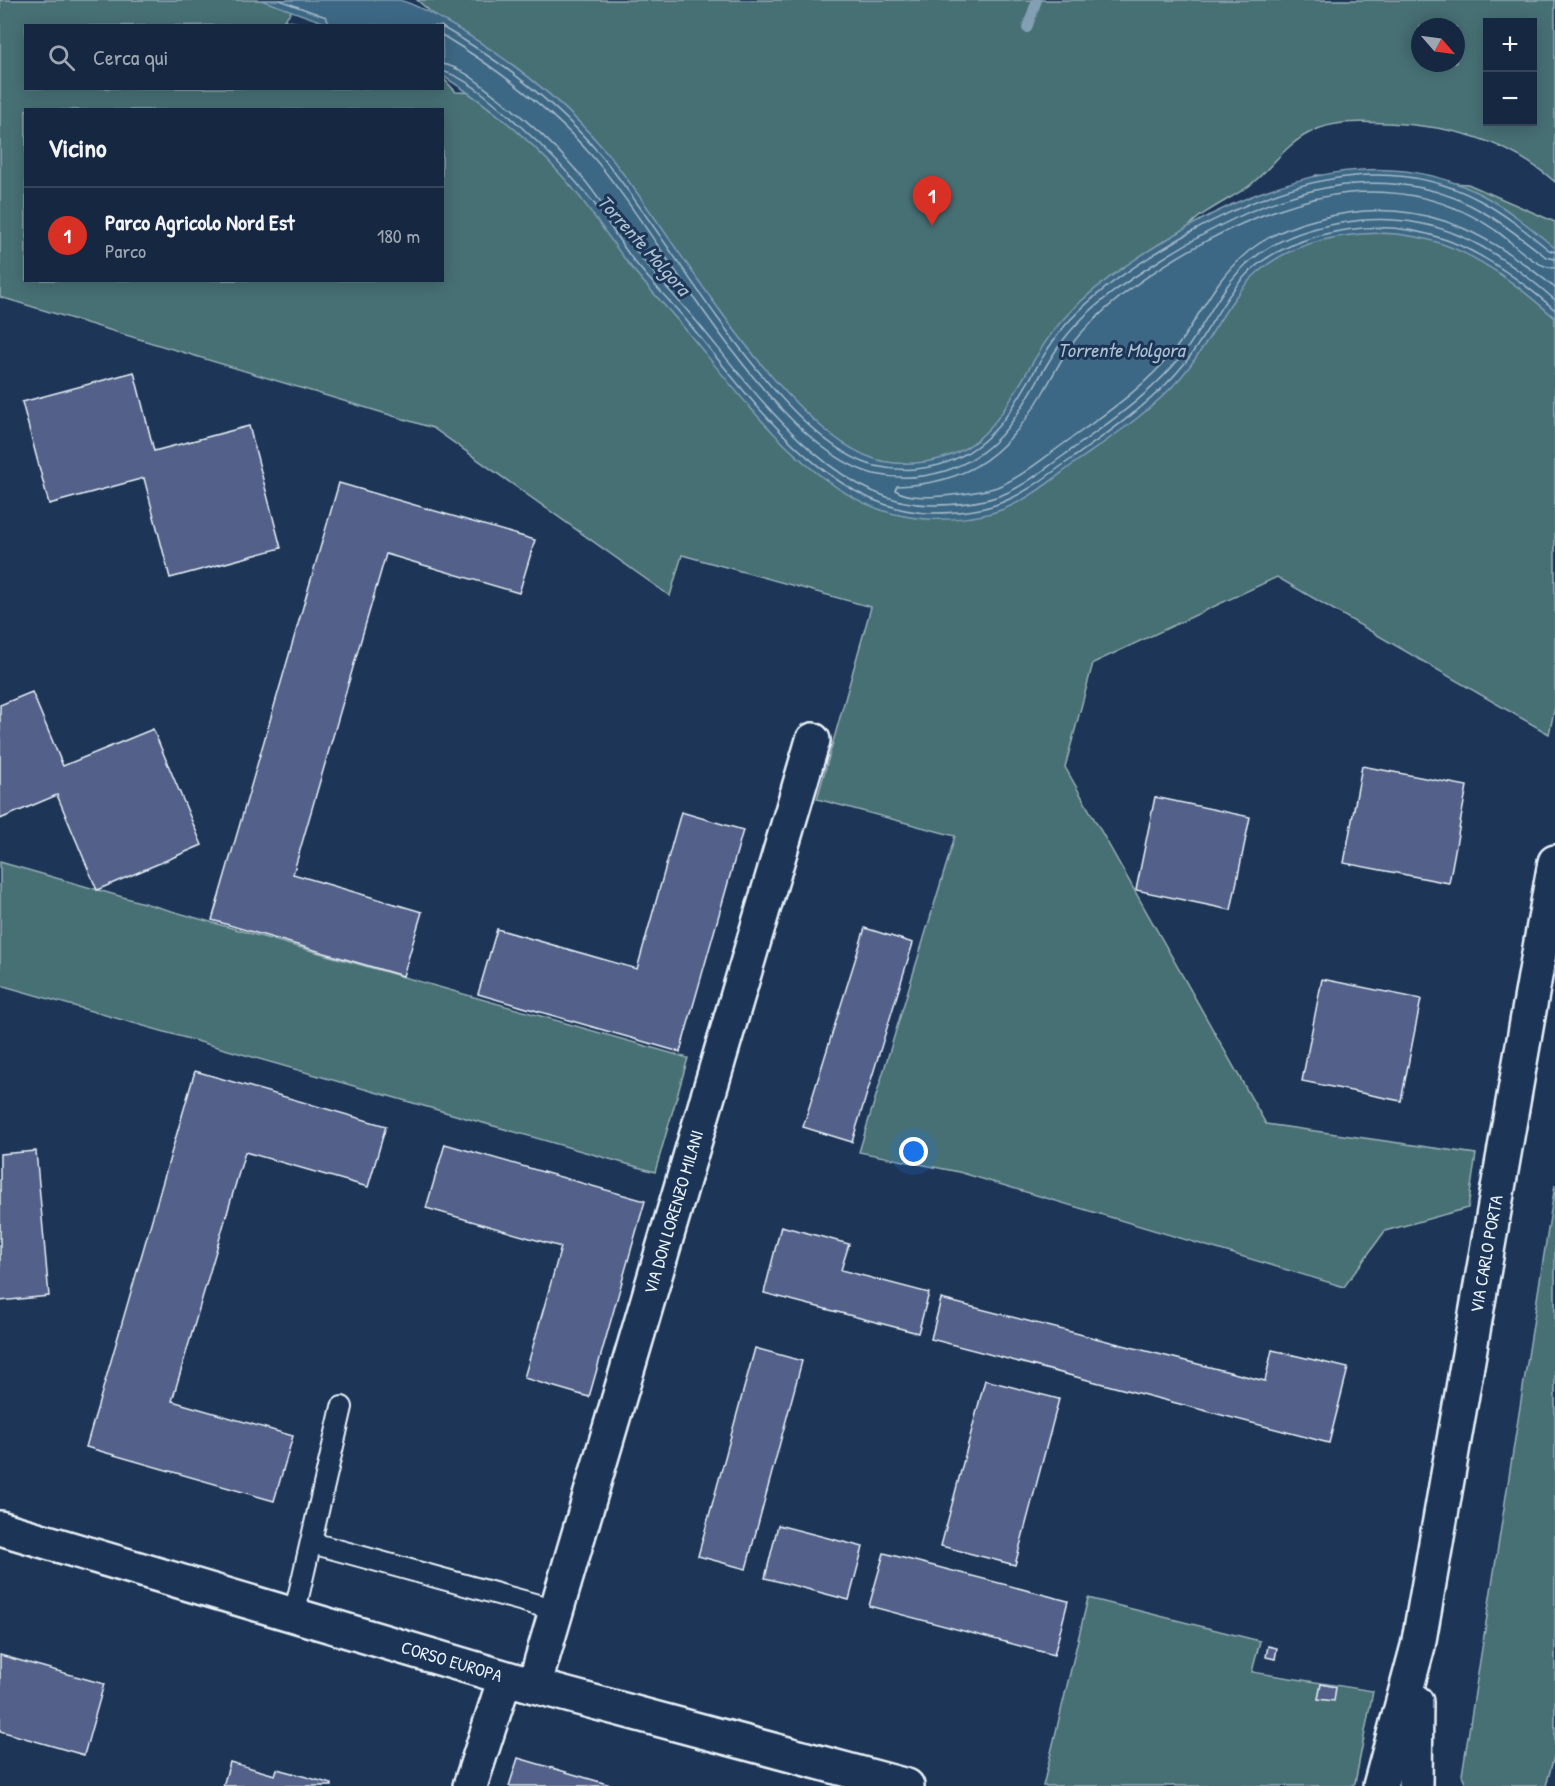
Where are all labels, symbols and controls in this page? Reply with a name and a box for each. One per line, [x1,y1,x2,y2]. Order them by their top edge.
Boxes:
north arrow [1411,18,1465,72]
map controls [1483,18,1537,126]
button: + [1483,18,1537,72]
search box [24,24,444,90]
icon: search [45,41,78,74]
text: Cerca qui [93,42,168,72]
button: − [1483,72,1537,126]
text: Vicino [48,130,107,165]
pin: 1 [912,176,952,226]
water label: Torrente Molgora [591,188,698,303]
text: Parco Agricolo Nord Est [105,207,295,237]
text: 1 [64,222,71,249]
text: 180 m [377,222,420,249]
text: Parco [105,237,146,264]
water label: Torrente Molgora [1057,336,1187,364]
street label: VIA DON LORENZO MILANI [637,1127,709,1297]
your location [899,1137,928,1166]
street label: VIA CARLO PORTA [1463,1193,1509,1315]
street label: CORSO EUROPA [398,1634,505,1688]

